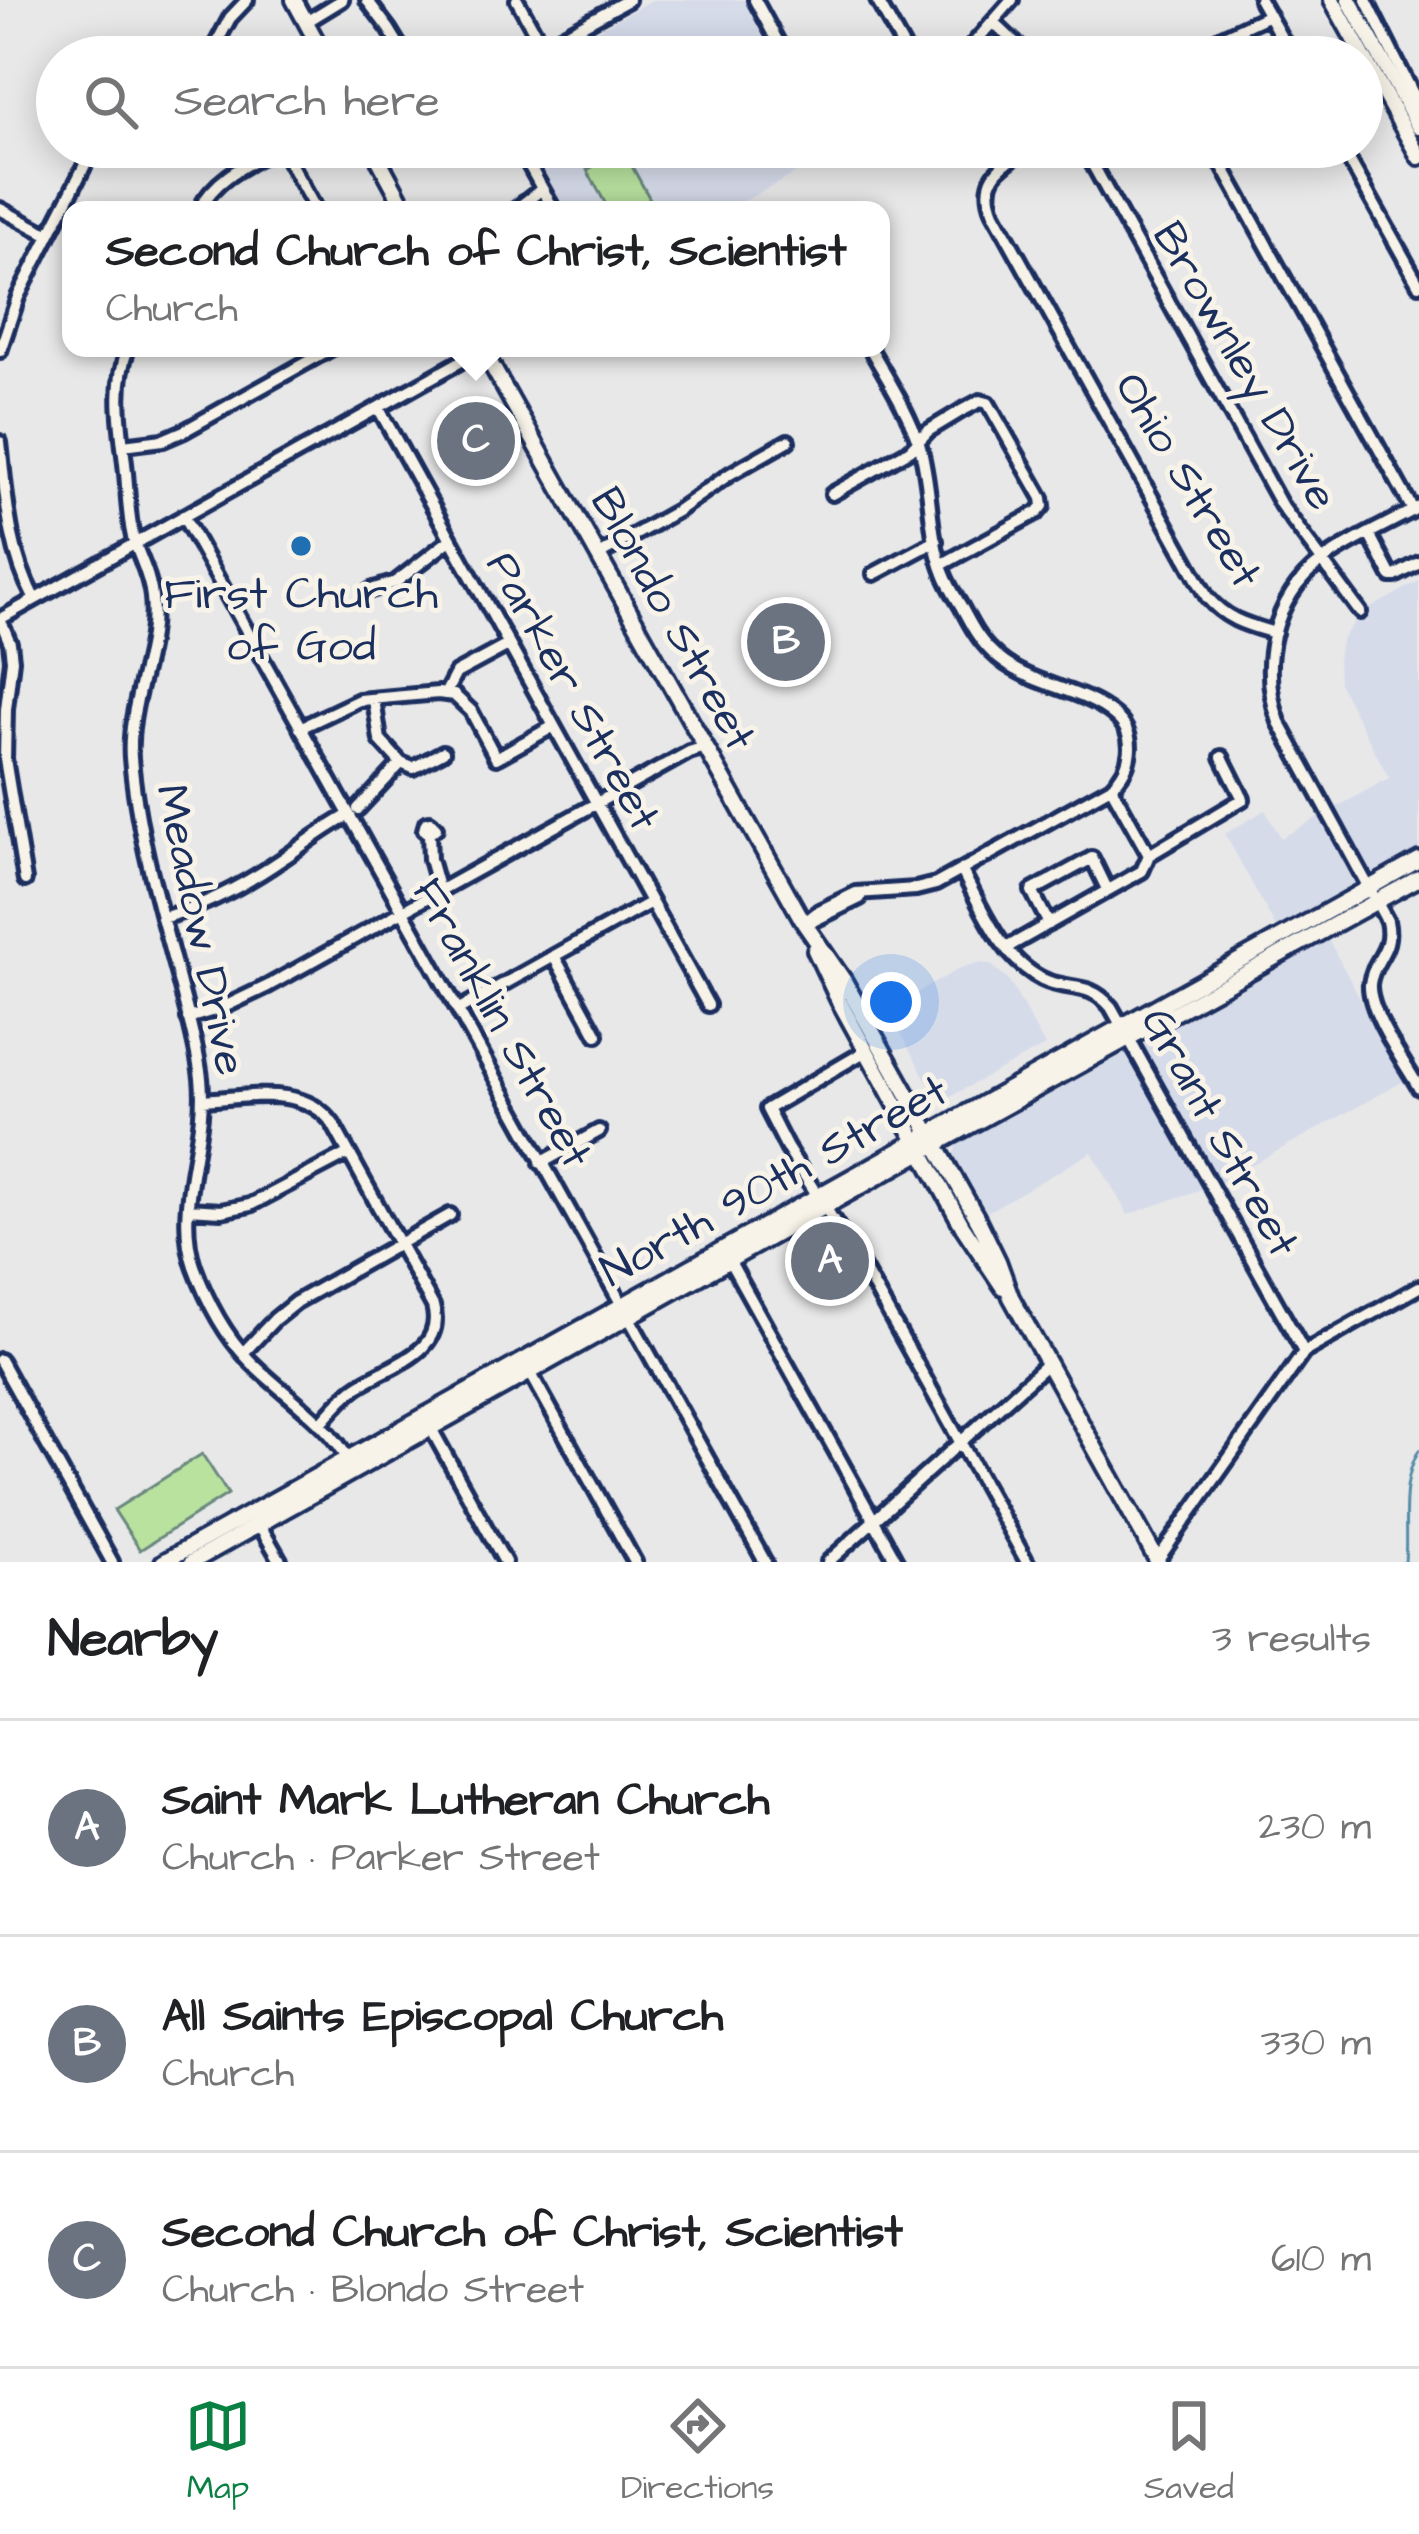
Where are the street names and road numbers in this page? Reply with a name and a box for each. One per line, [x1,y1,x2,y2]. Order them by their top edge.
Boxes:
street label: Brownley Drive [1136,211,1352,523]
street label: Ohio Street [1099,361,1276,600]
street label: Blondo Street [574,477,770,762]
street label: Parker Street [470,541,675,842]
street label: Meadow Drive [139,779,261,1081]
street label: Franklin Street [396,867,607,1179]
street label: Grant Street [1125,997,1313,1268]
street label: North 90th Street [590,1060,959,1303]

